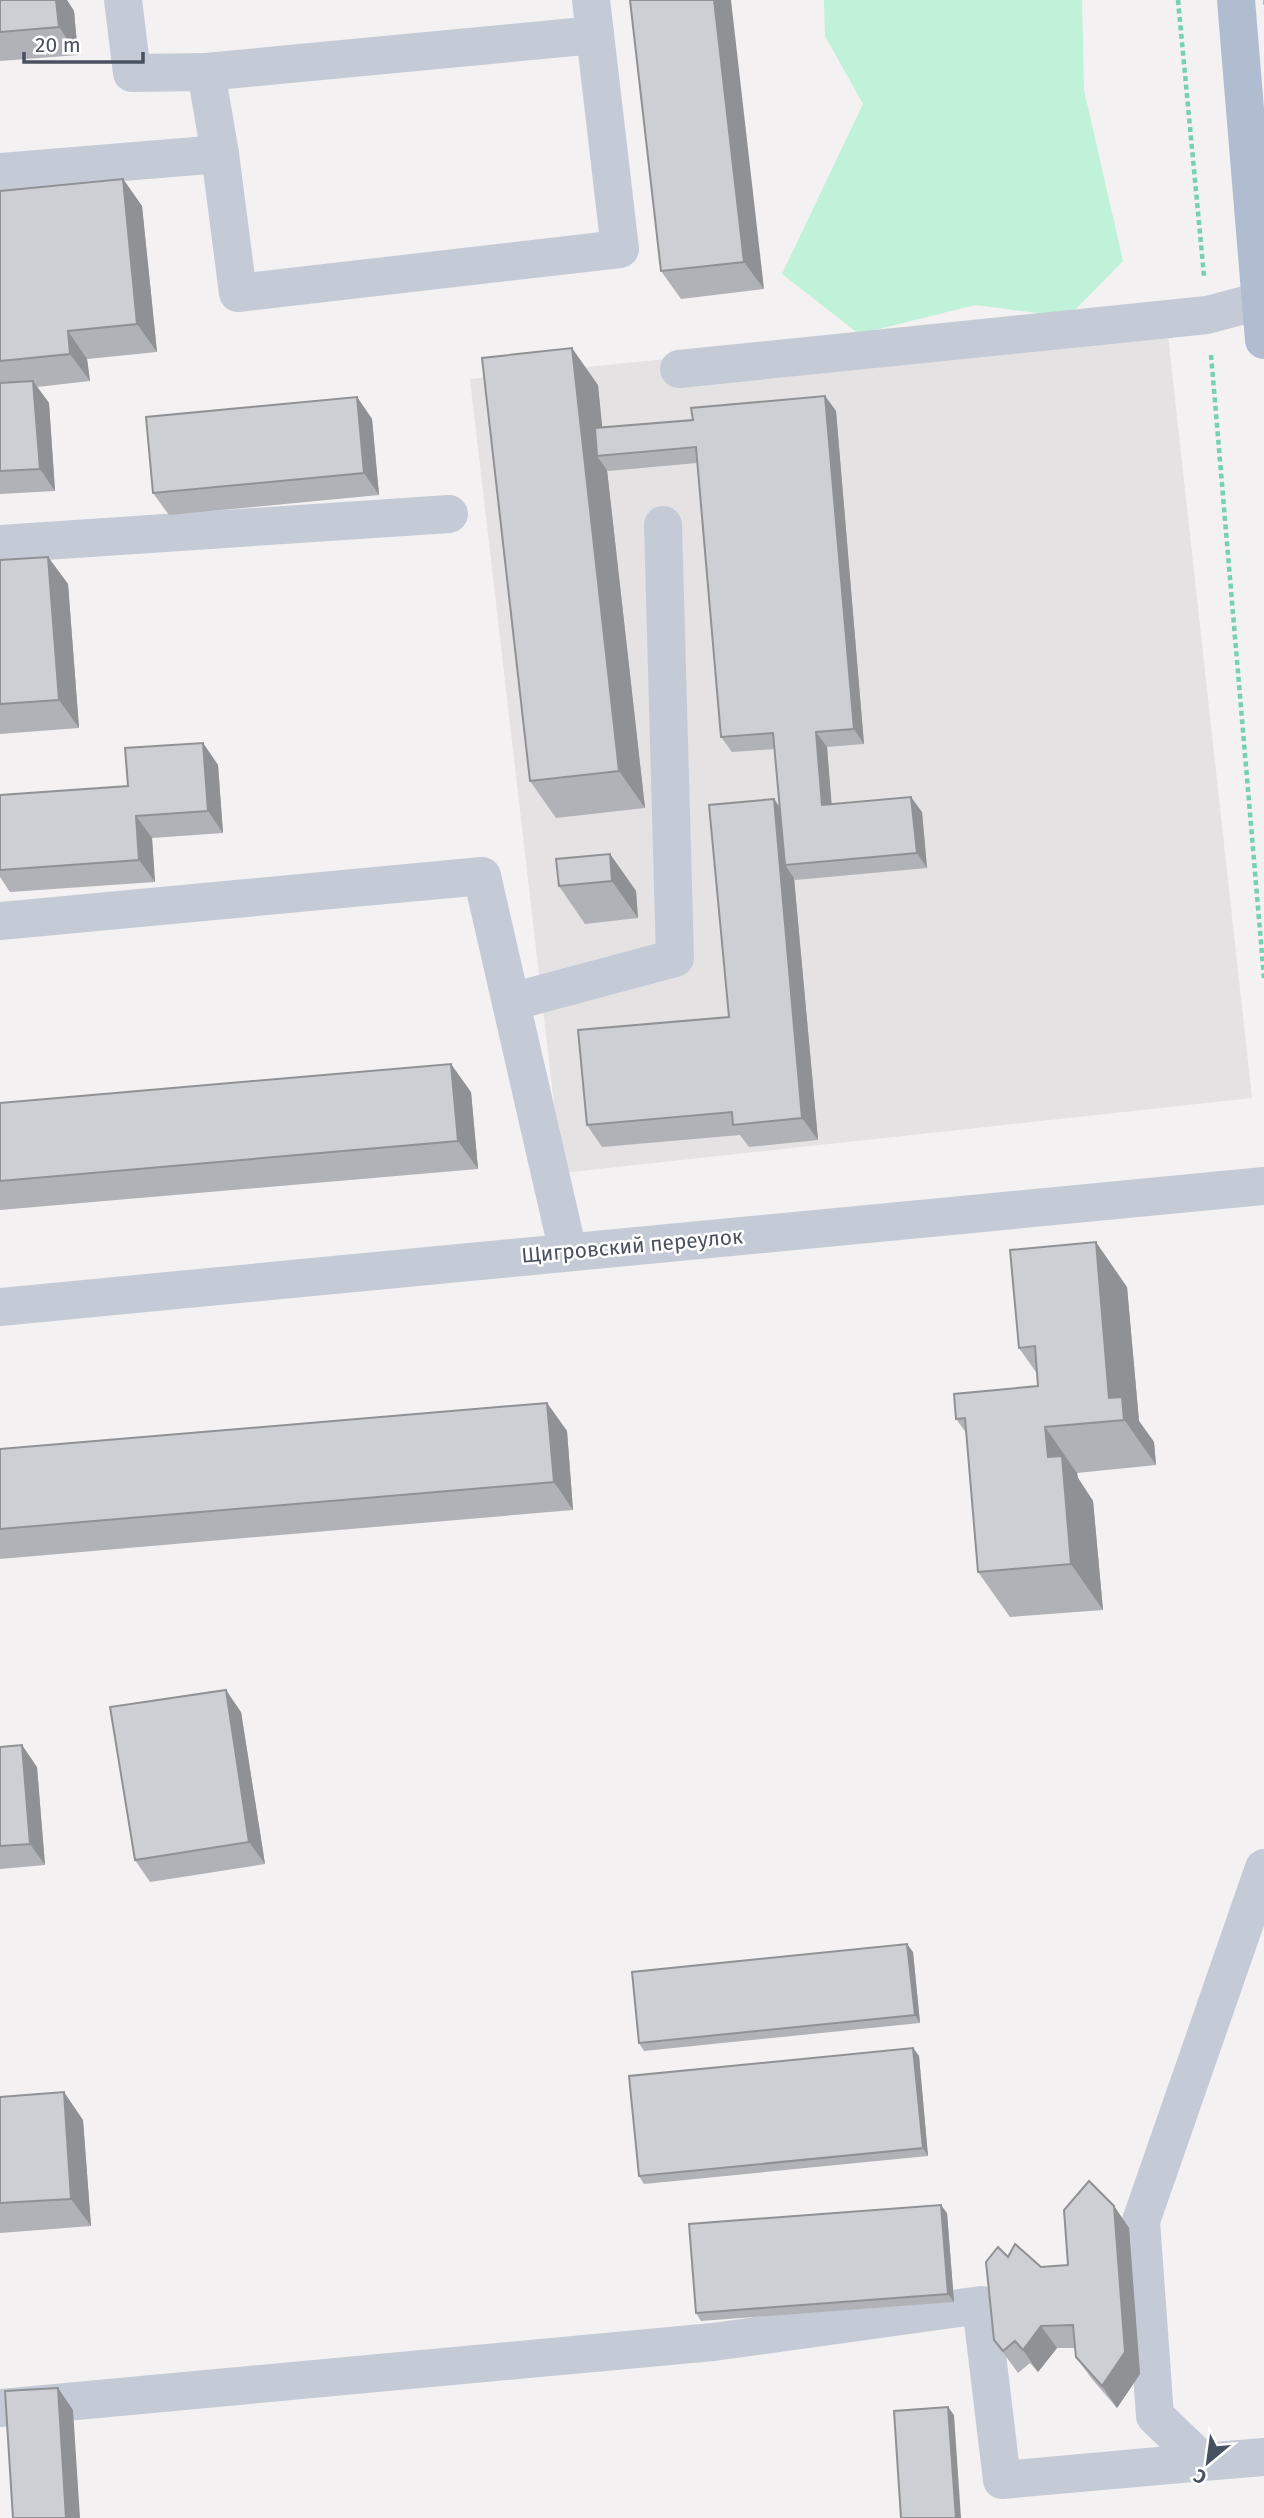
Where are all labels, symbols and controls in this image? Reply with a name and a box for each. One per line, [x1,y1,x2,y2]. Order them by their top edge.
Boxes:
scale bar [24,21,144,65]
text: 20 m [35,32,81,58]
street label: Щигровский переулок [520,1223,744,1269]
north arrow [1173,2427,1243,2497]
text: С [1190,2464,1210,2489]

